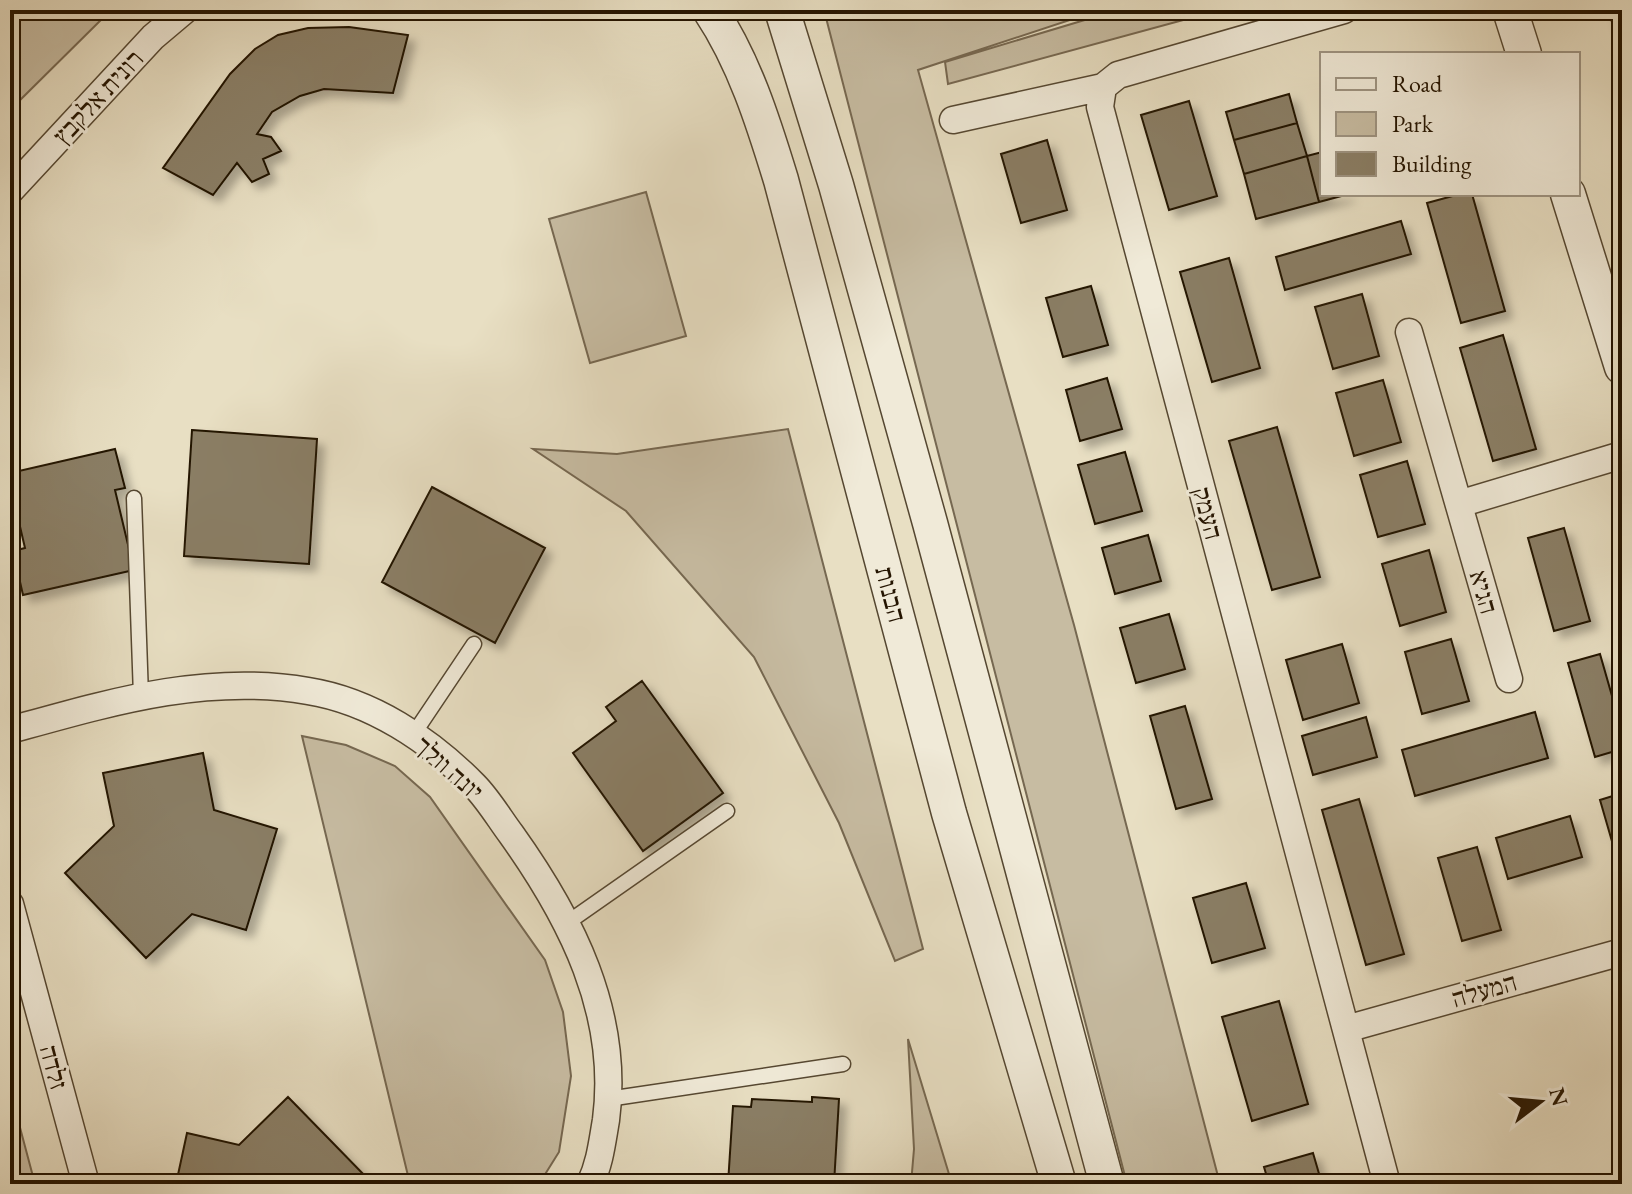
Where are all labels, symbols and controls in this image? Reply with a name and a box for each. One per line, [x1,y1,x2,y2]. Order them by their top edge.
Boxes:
street label: רונית אלקבץ [45,42,151,152]
legend [1320,52,1580,196]
text: Road [1392,68,1443,99]
text: Park [1392,108,1434,139]
text: Building [1392,148,1472,179]
street label: העמק [1185,483,1231,543]
street label: הבנות [867,562,915,626]
street label: הגיא [1462,566,1506,618]
street label: יונה וולך [407,728,491,808]
street label: המעלה [1447,964,1521,1016]
street label: זלדה [32,1041,76,1093]
north arrow [1500,1062,1580,1142]
text: N [1542,1084,1575,1109]

